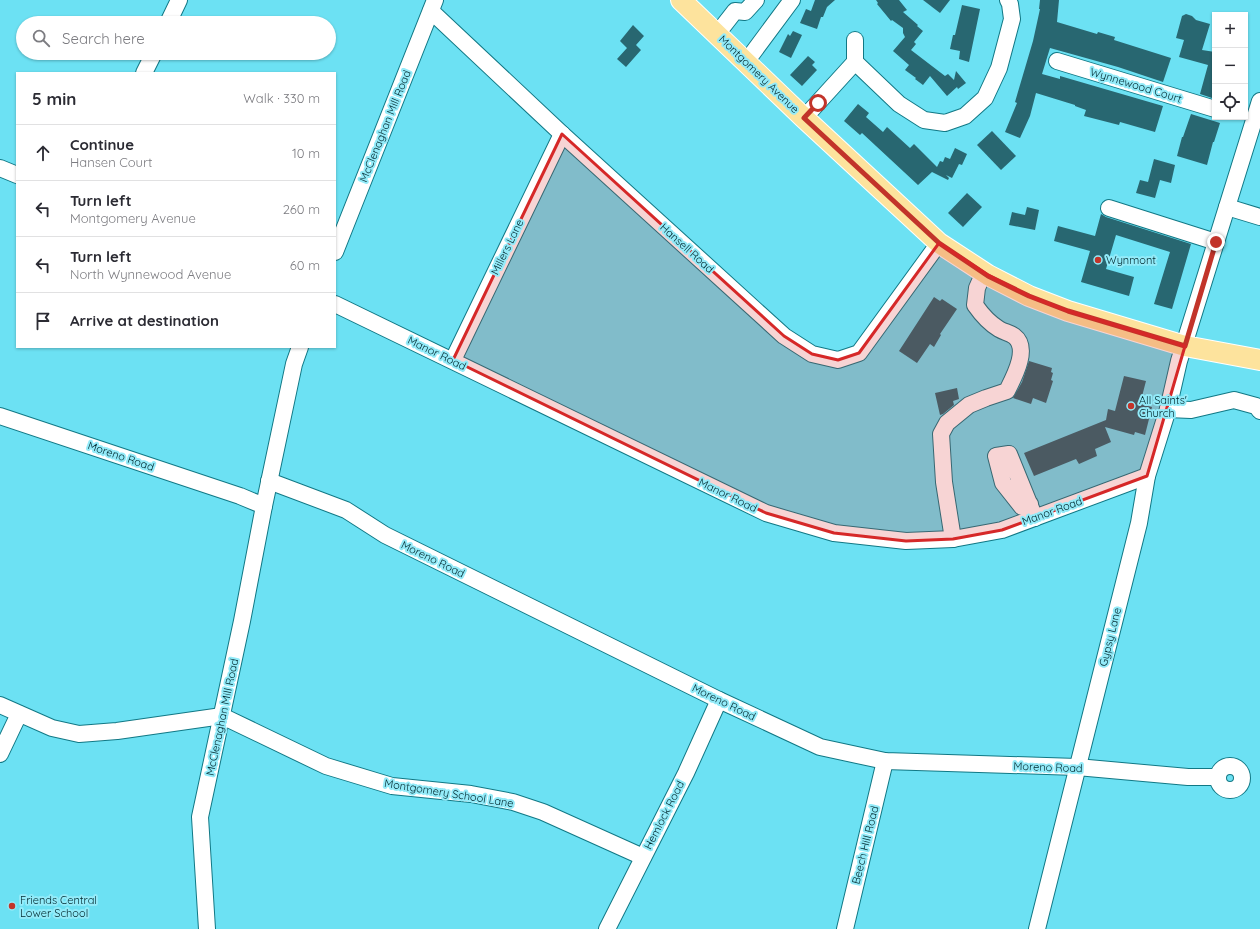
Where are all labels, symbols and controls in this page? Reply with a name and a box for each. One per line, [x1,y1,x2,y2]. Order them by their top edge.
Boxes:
map controls [1212,12,1248,120]
button: + [1212,12,1248,48]
search box [16,16,336,60]
icon: search [30,27,52,49]
text: Search here [62,29,145,48]
street label: Montgomery Avenue [716,32,802,116]
button: − [1212,48,1248,84]
street label: Wynnewood Court [1088,64,1184,106]
street label: McClenaghan Mill Road [356,68,414,184]
button: locate [1212,84,1248,120]
text: 5 min [32,88,76,109]
text: Walk · 330 m [243,90,320,106]
route start [809,94,827,112]
text: Continue [70,135,134,154]
icon: ahead [32,142,54,164]
text: 10 m [292,145,320,161]
text: Hansen Court [70,154,152,170]
text: Turn left [70,191,132,210]
icon: left [32,198,54,220]
text: 260 m [283,201,320,217]
text: Montgomery Avenue [70,210,196,226]
street label: Millers Lane [488,217,526,277]
street label: Hansell Road [657,220,717,276]
route end [1207,233,1225,251]
text: Turn left [70,247,132,266]
place label: Wynmont [1106,253,1156,267]
icon: left [32,254,54,276]
marker: Wynmont [1093,255,1103,265]
text: 60 m [290,257,320,273]
text: North Wynnewood Avenue [70,266,231,282]
icon: arrive [32,310,54,332]
text: Arrive at destination [70,311,219,330]
street label: Manor Road [405,333,469,373]
place label: All Saints' Church [1139,393,1187,420]
marker: All Saints' Church [1126,401,1136,411]
street label: Moreno Road [86,438,156,474]
street label: Manor Road [696,475,760,515]
street label: Manor Road [1020,494,1084,528]
street label: Moreno Road [399,538,467,580]
street label: Gypsy Lane [1096,606,1124,668]
street label: McClenaghan Mill Road [203,657,241,777]
street label: Moreno Road [690,681,758,723]
street label: Moreno Road [1013,759,1083,775]
street label: Montgomery School Lane [383,776,515,810]
street label: Hemlock Road [641,778,687,852]
street label: Beech Hill Road [849,804,881,886]
place label: Friends Central Lower School [20,893,97,920]
marker: Friends Central Lower School [7,901,17,911]

